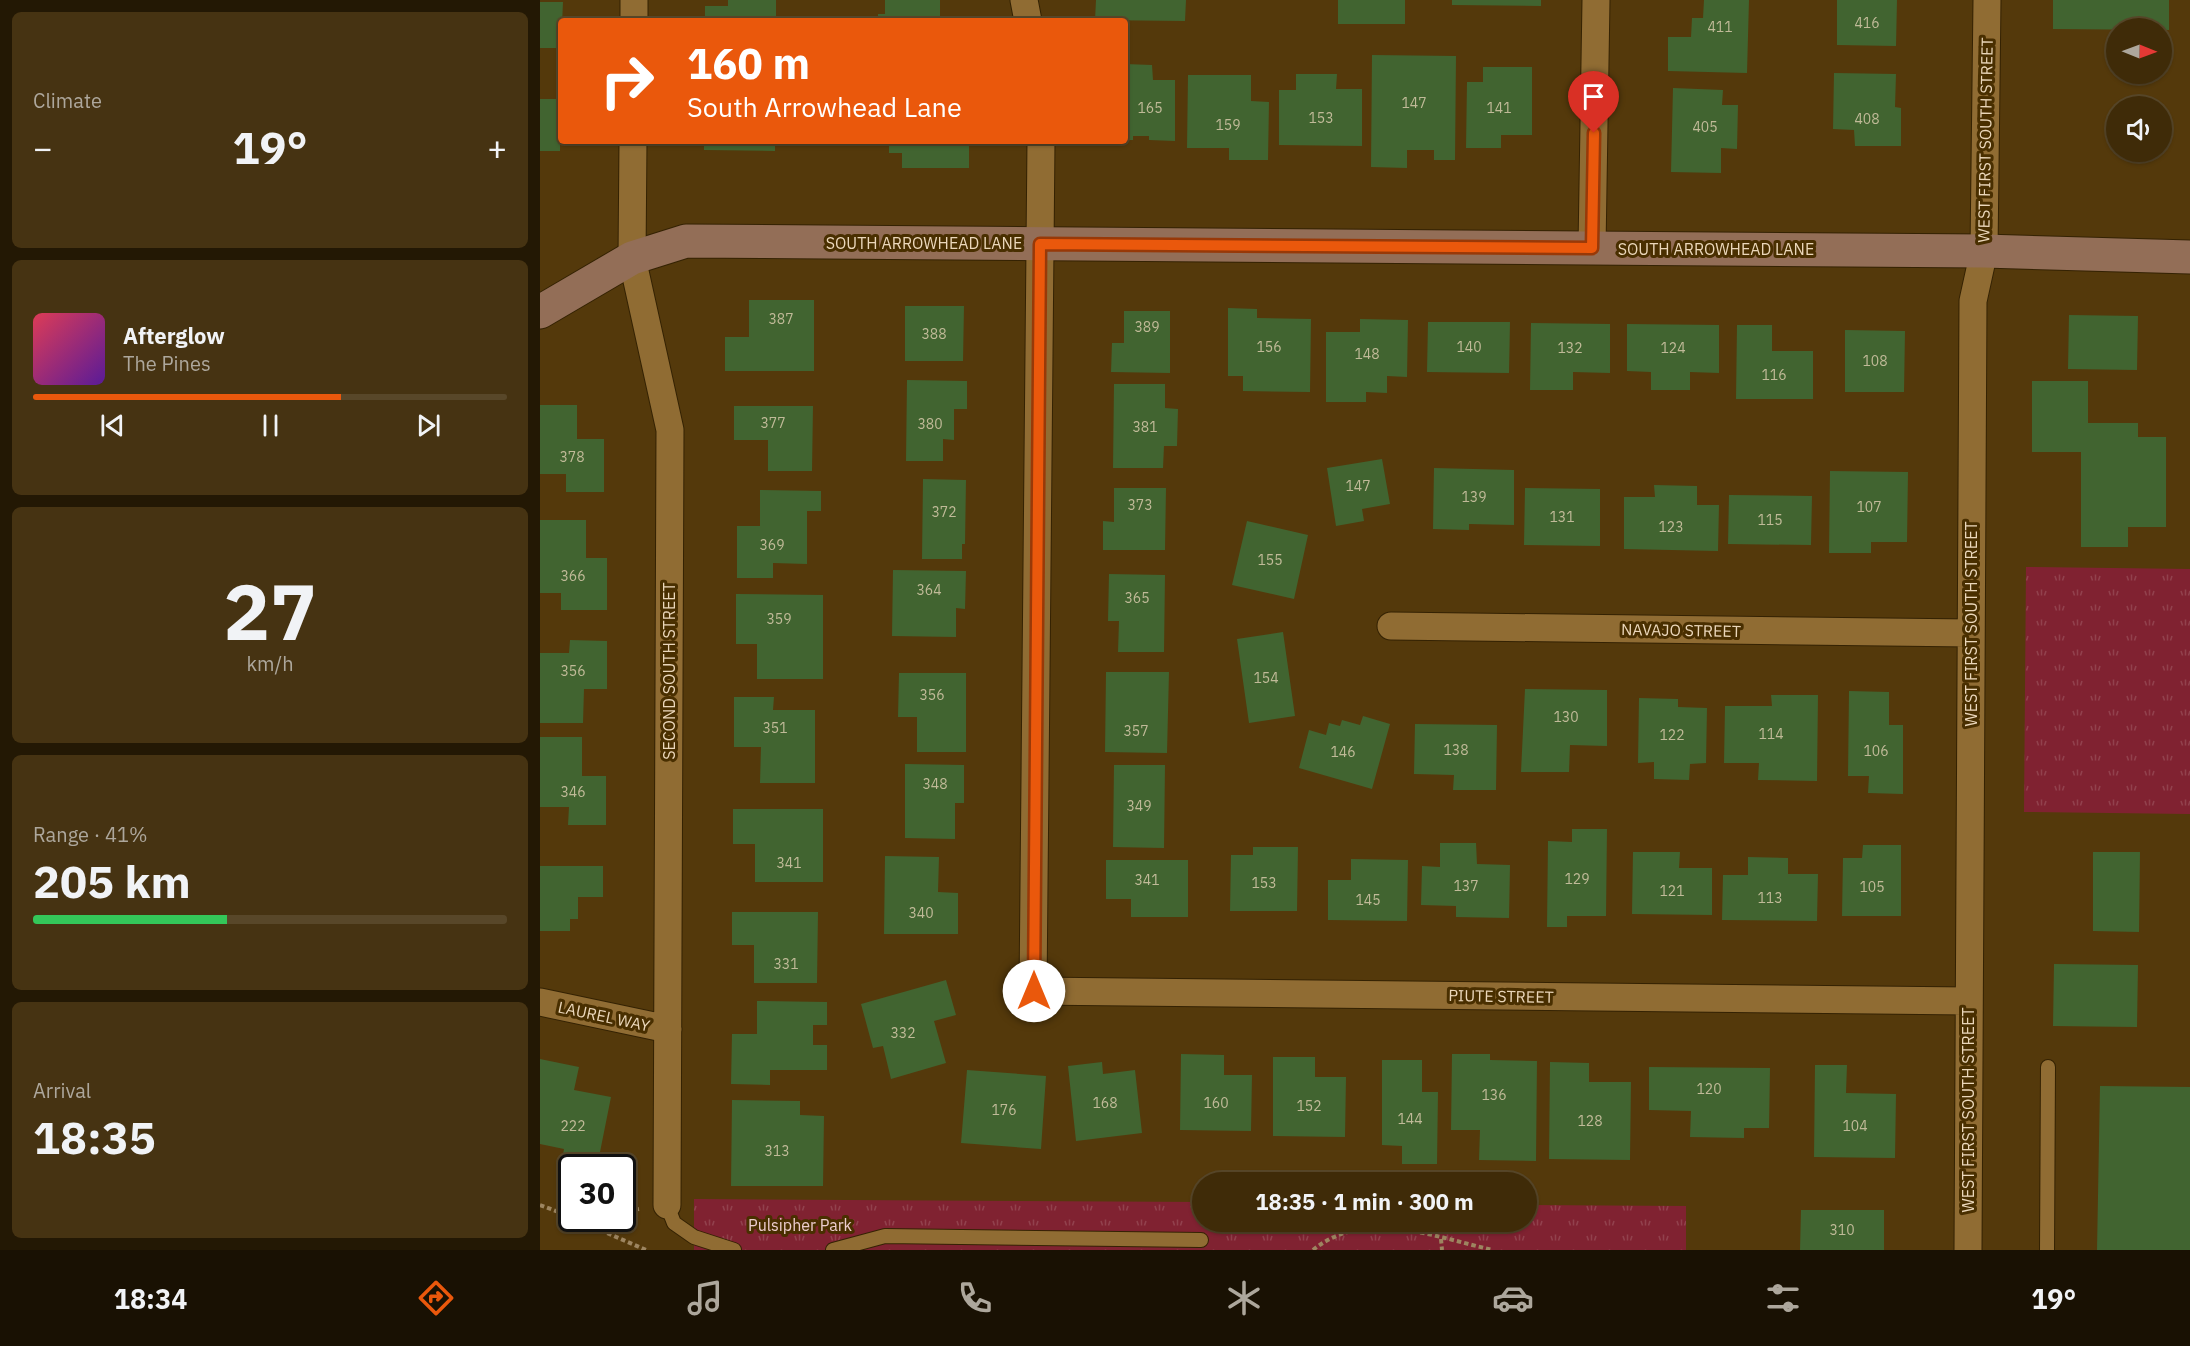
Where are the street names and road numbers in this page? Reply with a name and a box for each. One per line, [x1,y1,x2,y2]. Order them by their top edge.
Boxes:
street label: WEST FIRST SOUTH STREET [1973,37,1997,243]
street label: SOUTH ARROWHEAD LANE [826,233,1022,253]
street label: SOUTH ARROWHEAD LANE [1618,239,1814,259]
street label: WEST FIRST SOUTH STREET [1961,521,1981,727]
street label: SECOND SOUTH STREET [659,582,679,760]
street label: NAVAJO STREET [1621,619,1741,641]
street label: PIUTE STREET [1448,985,1554,1007]
street label: LAUREL WAY [556,996,652,1036]
street label: WEST FIRST SOUTH STREET [1958,1007,1978,1213]

